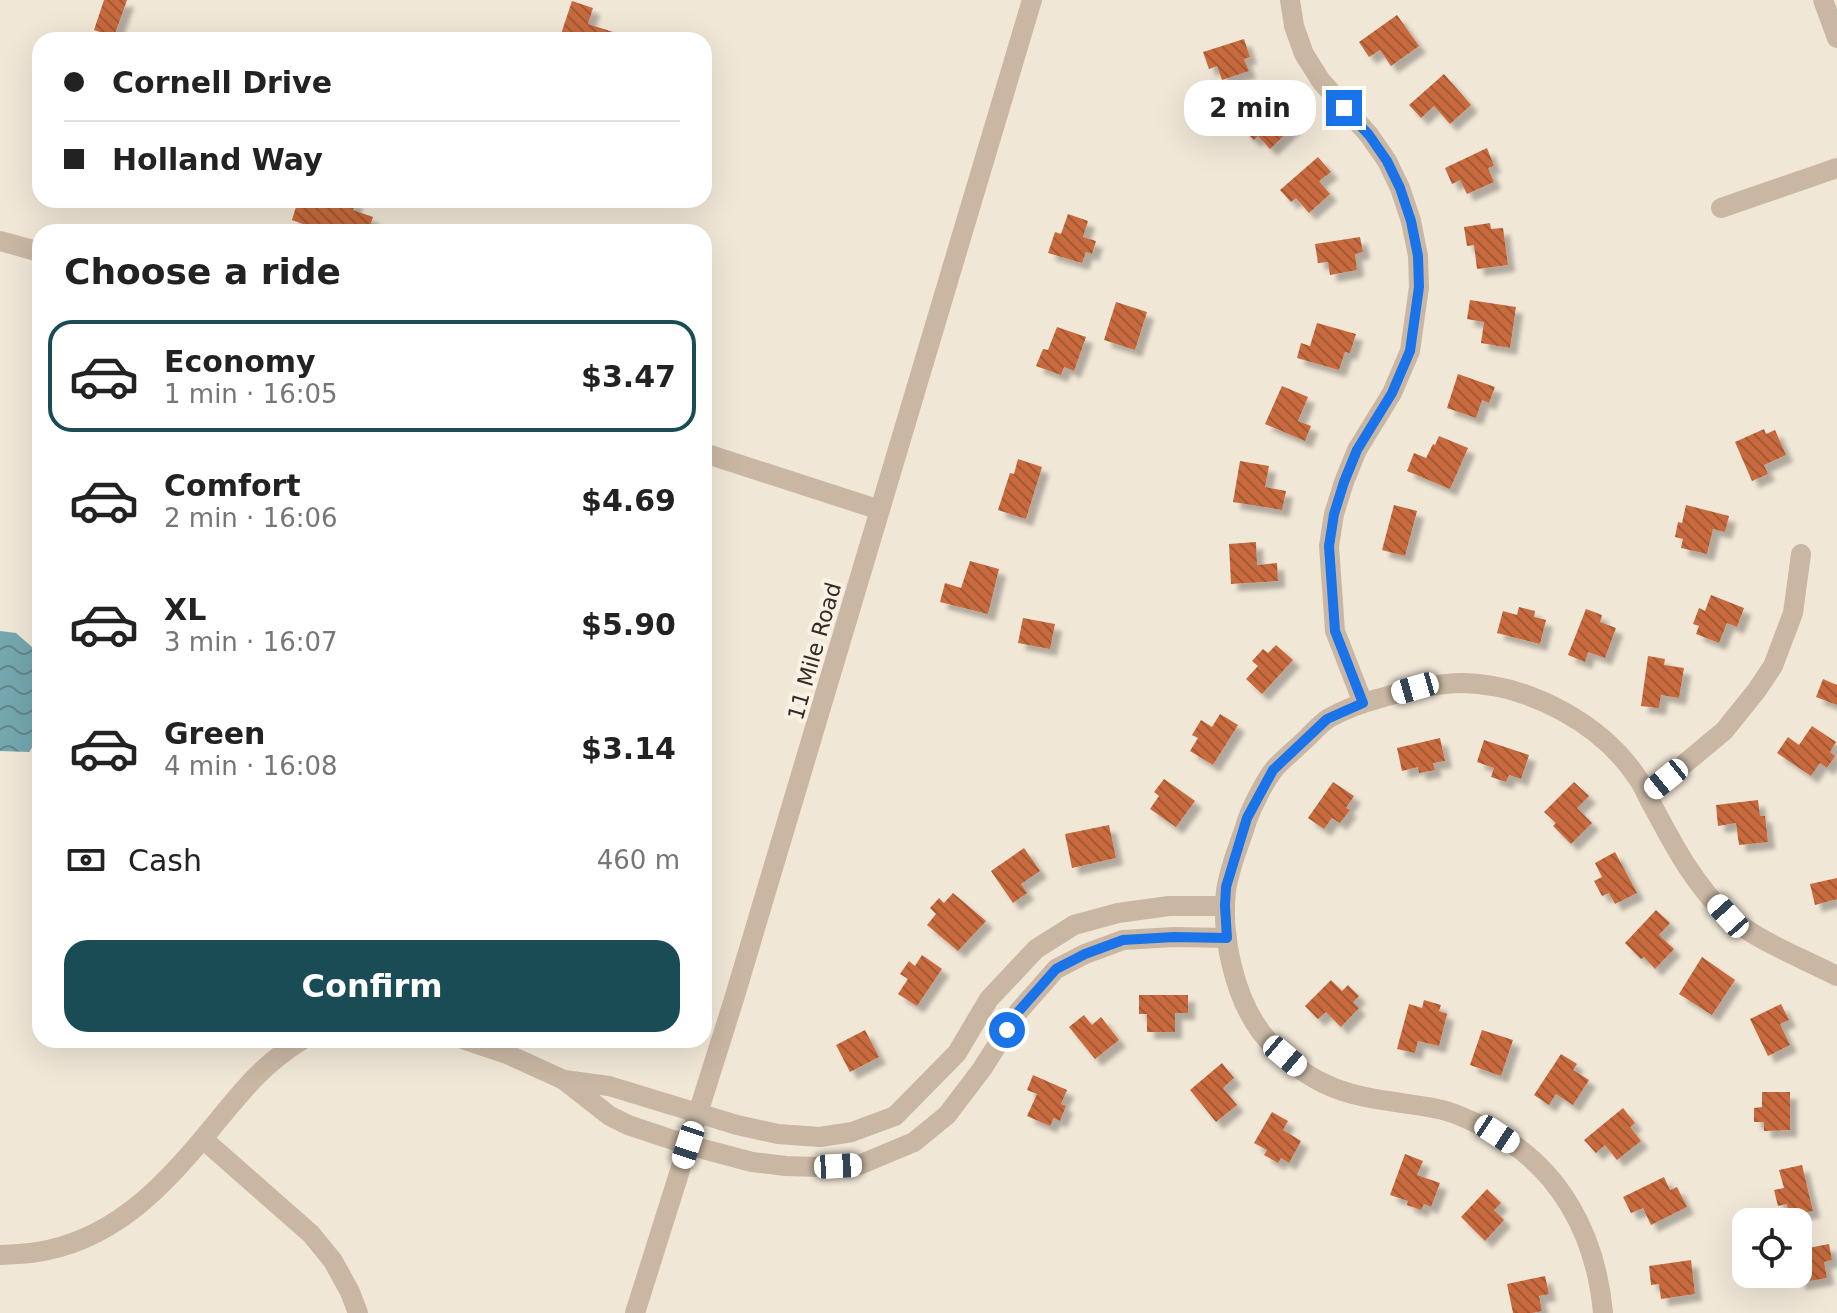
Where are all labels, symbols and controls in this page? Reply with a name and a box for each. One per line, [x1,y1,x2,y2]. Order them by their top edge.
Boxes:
text: Cornell Drive [112,65,332,100]
callout: 2 min [1184,80,1316,136]
route end [1326,90,1362,126]
text: 2 min [1209,93,1291,123]
text: Holland Way [112,142,323,177]
text: Choose a ride [64,251,341,292]
icon: car [68,340,140,412]
text: Economy [164,344,316,379]
text: $3.47 [581,359,676,394]
text: 1 min · 16:05 [164,379,338,409]
icon: car [68,464,140,536]
text: Comfort [164,468,301,503]
text: $4.69 [581,483,676,518]
text: 2 min · 16:06 [164,503,338,533]
street label: 11 Mile Road [783,579,846,723]
icon: car [68,588,140,660]
text: XL [164,592,206,627]
text: $5.90 [581,607,676,642]
text: 3 min · 16:07 [164,627,338,657]
car [1389,670,1441,706]
icon: car [68,712,140,784]
text: Green [164,716,265,751]
text: $3.14 [581,731,676,766]
text: 4 min · 16:08 [164,751,338,781]
car [1640,755,1692,803]
icon: cash [64,838,108,882]
text: Cash [128,843,202,878]
text: 460 m [597,845,680,875]
car [1703,890,1753,942]
button: Confirm [64,940,680,1032]
route start [989,1012,1025,1048]
car [1259,1031,1311,1081]
car [1470,1111,1524,1157]
car [669,1118,707,1172]
car [813,1153,863,1179]
map controls [1732,1208,1812,1288]
button: locate [1732,1208,1812,1288]

